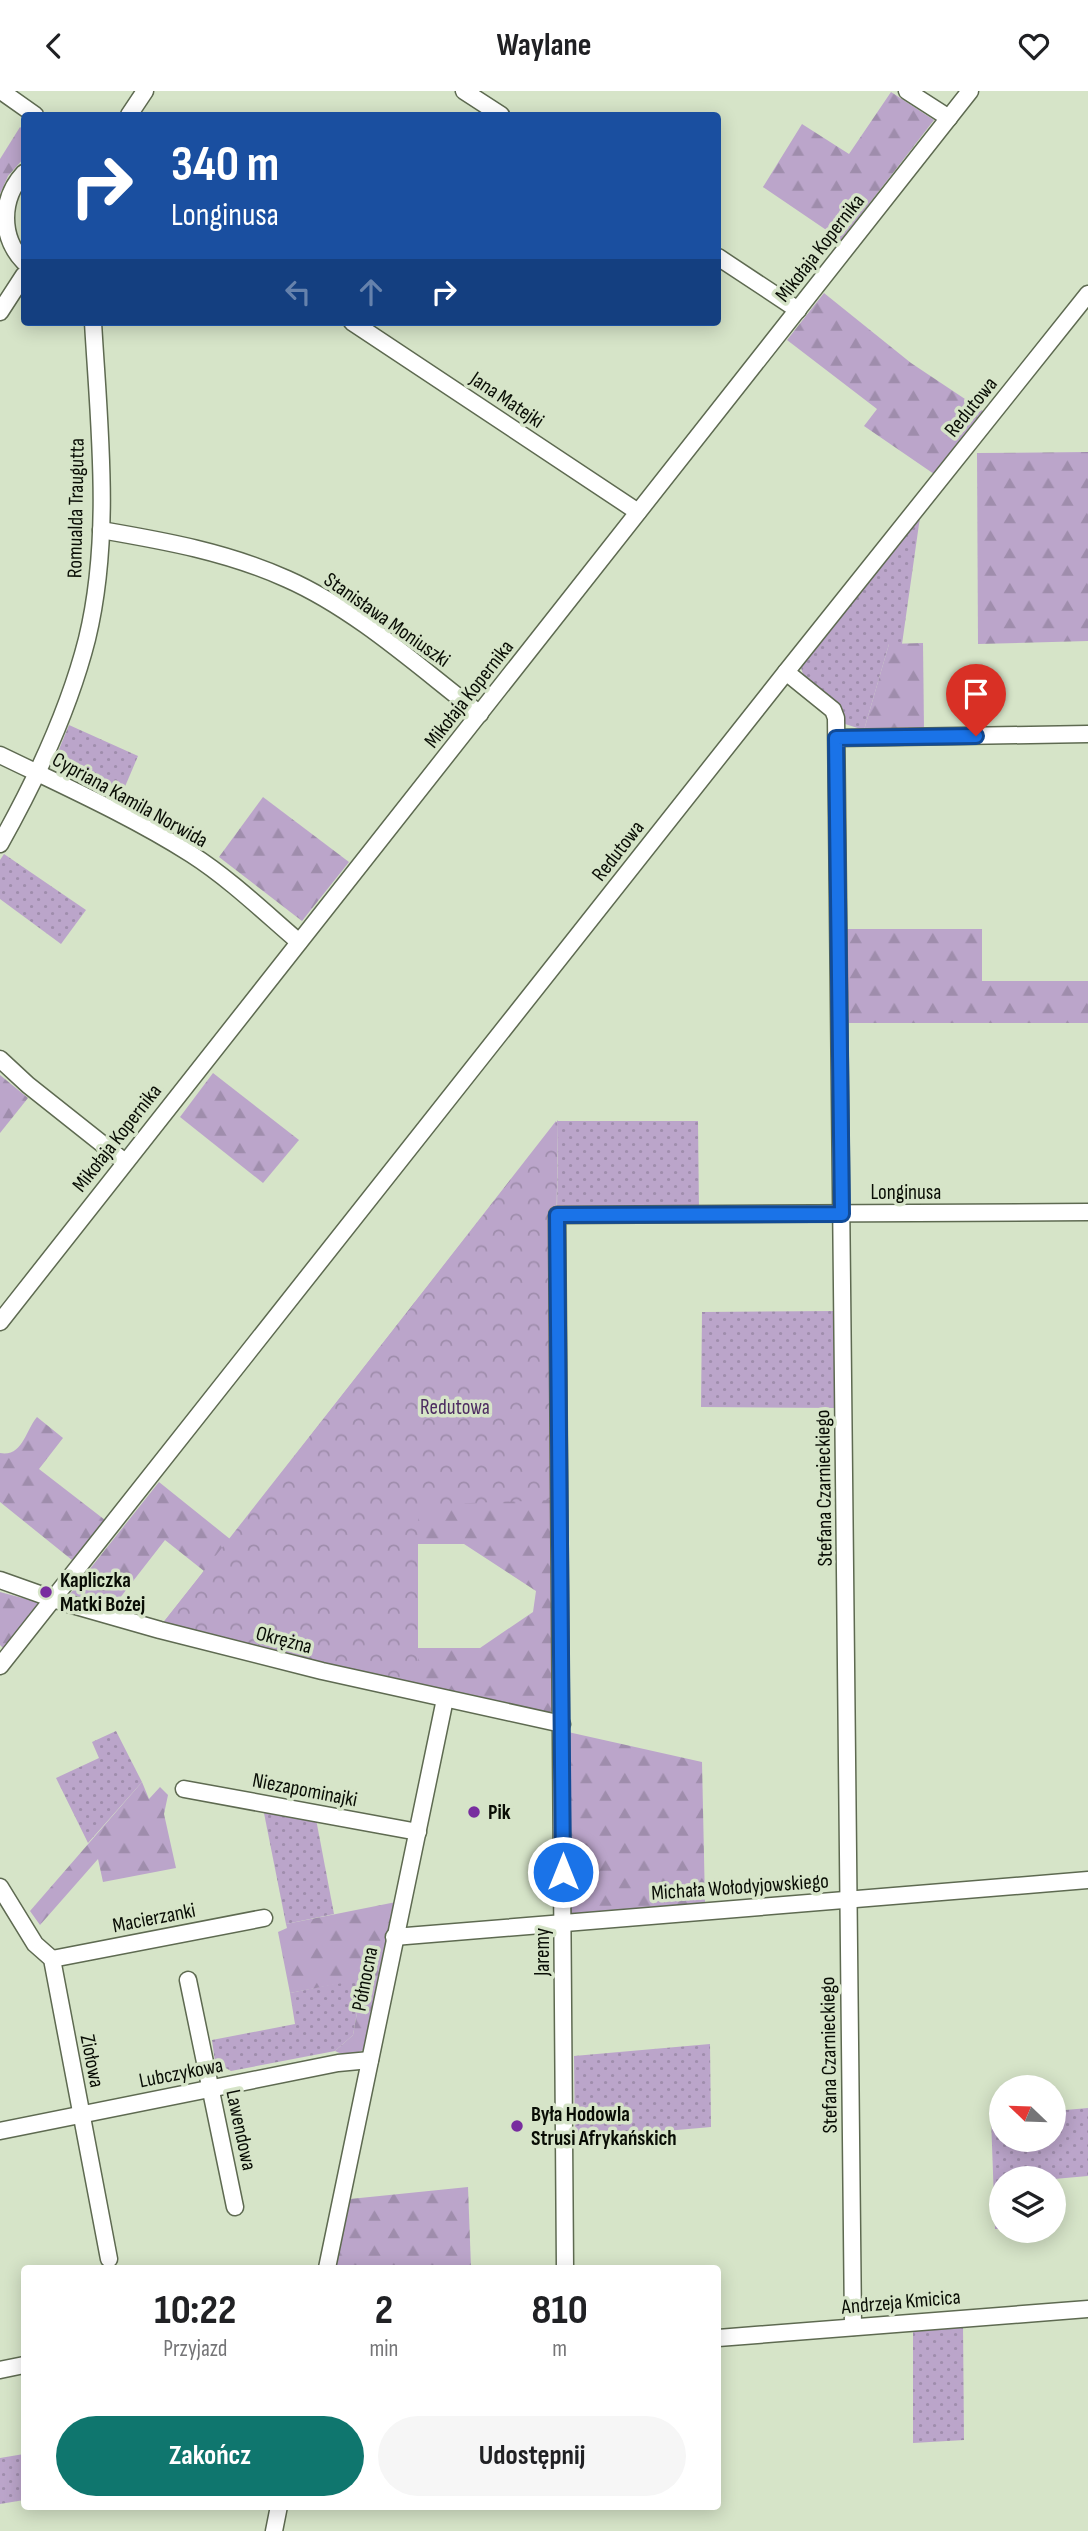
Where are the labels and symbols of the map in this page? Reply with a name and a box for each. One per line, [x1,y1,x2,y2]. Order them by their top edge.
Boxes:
street label: Mikołaja Kopernika [770,189,870,307]
street label: Jana Matejki [464,366,549,434]
street label: Redutowa [939,372,1003,442]
street label: Romualda Traugutta [62,438,90,578]
street label: Stanisława Moniuszki [319,567,455,673]
street label: Mikołaja Kopernika [419,635,519,753]
pin [946,664,1006,736]
street label: Cypriana Kamila Norwida [48,747,212,853]
street label: Redutowa [587,816,649,886]
street label: Mikołaja Kopernika [67,1079,167,1197]
street label: Longinusa [871,1180,941,1205]
park label: Redutowa [420,1395,490,1420]
street label: Stefana Czarnieckiego [810,1409,838,1567]
place label: Kapliczka Matki Bożej [60,1568,145,1617]
marker: Kapliczka Matki Bożej [38,1584,54,1600]
street label: Okrężna [253,1621,315,1659]
street label: Niezapominajki [250,1768,360,1812]
place label: Pik [488,1800,511,1825]
marker: Pik [466,1804,482,1820]
position arrow [526,1835,600,1909]
street label: Michała Wołodyjowskiego [650,1868,830,1906]
street label: Macierzanki [110,1898,198,1938]
street label: Jaremy [530,1928,555,1977]
street label: Północna [347,1945,383,2013]
street label: Stefana Czarnieckiego [815,1976,843,2134]
street label: Ziołowa [75,2032,109,2090]
street label: Lubczykowa [137,2053,225,2093]
north arrow [989,2075,1066,2153]
street label: Lawendowa [220,2087,262,2173]
place label: Była Hodowla Strusi Afrykańskich [531,2102,677,2151]
marker: Była Hodowla Strusi Afrykańskich [509,2118,525,2134]
street label: Andrzeja Kmicica [839,2284,962,2320]

